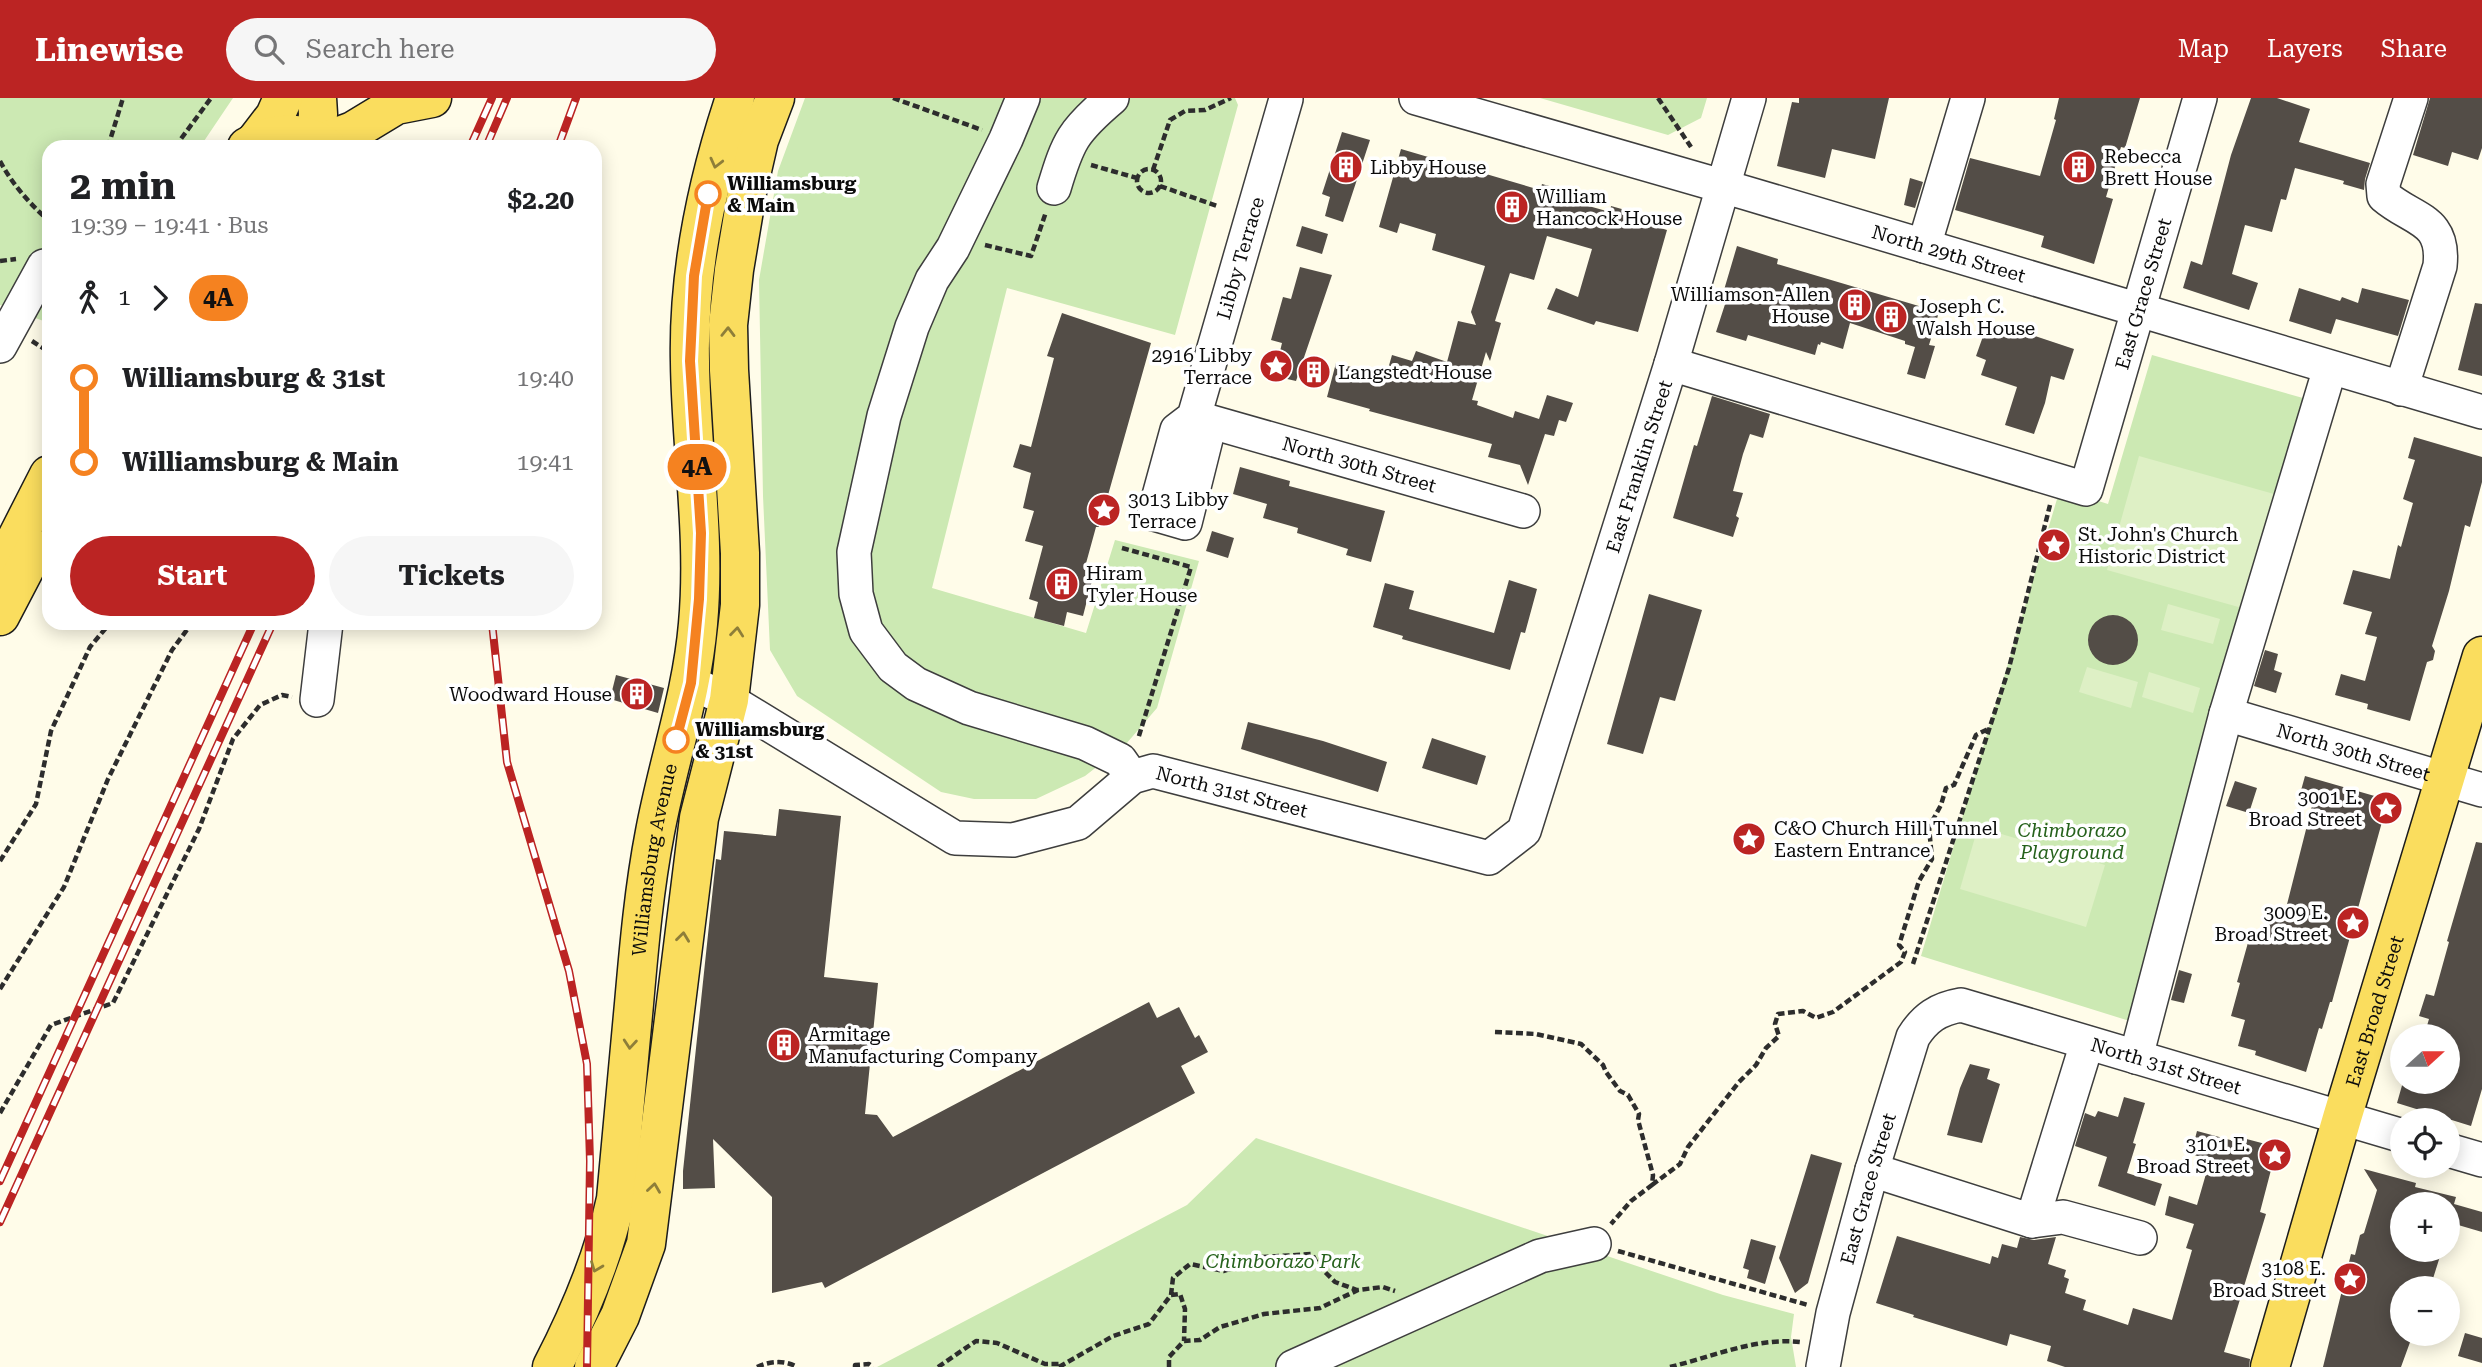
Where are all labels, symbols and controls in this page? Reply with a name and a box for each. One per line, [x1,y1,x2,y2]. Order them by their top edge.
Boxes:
search box [226,18,716,81]
text: Linewise [35,30,184,69]
icon: search [250,30,288,68]
text: Search here [306,34,455,64]
text: Map [2178,35,2229,63]
text: Layers [2267,35,2343,63]
text: Share [2381,35,2447,63]
place label: Rebecca Brett House [2104,145,2212,190]
building icon: Libby House [1327,148,1365,186]
building icon: Rebecca Brett House [2060,148,2098,186]
place label: Libby House [1370,156,1487,179]
one-way arrow [709,157,724,169]
text: 2 min [70,164,176,208]
place label: Williamsburg & Main [727,172,857,217]
marker: Williamsburg & Main [695,181,721,207]
text: $2.20 [508,185,574,215]
place label: William Hancock House [1536,185,1682,230]
building icon: William Hancock House [1493,188,1531,226]
street label: Libby Terrace [1212,194,1269,322]
text: 19:39 – 19:41 · Bus [70,212,268,239]
street label: East Grace Street [2111,215,2176,372]
street label: North 29th Street [1869,220,2028,288]
icon: walk [70,279,108,317]
icon: forward [141,279,179,317]
place label: Williamson-Allen House [1671,283,1830,328]
text: 1 [118,284,131,311]
text: 4A [203,284,234,312]
building icon: Williamson-Allen House [1836,286,1874,324]
place label: Joseph C. Walsh House [1916,295,2035,340]
building icon: Joseph C. Walsh House [1872,298,1910,336]
one-way arrow [721,326,736,337]
place label: 2916 Libby Terrace [1151,344,1253,389]
place icon: 2916 Libby Terrace [1257,347,1295,385]
building icon: Langstedt House [1295,353,1333,391]
place label: Langstedt House [1338,361,1492,384]
text: Williamsburg & 31st [122,363,385,393]
text: 19:40 [517,365,574,392]
street label: East Franklin Street [1601,377,1677,556]
street label: North 30th Street [1280,432,1439,498]
line badge: 4A [666,444,728,490]
text: Williamsburg & Main [122,447,399,477]
text: 19:41 [517,449,574,476]
text: 4A [682,453,712,481]
place label: 3013 Libby Terrace [1128,488,1229,533]
place icon: 3013 Libby Terrace [1085,491,1123,529]
place label: St. John's Church Historic District [2078,523,2238,568]
place icon: St. John's Church Historic District [2035,526,2073,564]
button: Start [70,536,315,616]
button: Tickets [329,536,574,616]
place label: Hiram Tyler House [1086,562,1197,607]
building icon: Hiram Tyler House [1043,565,1081,603]
one-way arrow [729,627,744,638]
building icon: Woodward House [618,675,656,713]
place label: Woodward House [449,683,612,706]
place label: Williamsburg & 31st [695,718,825,763]
street label: North 30th Street [2274,719,2433,786]
marker: Williamsburg & 31st [663,727,689,753]
street label: Williamsburg Avenue [627,761,682,957]
street label: North 31st Street [1154,761,1310,823]
place label: 3001 E. Broad Street [2249,786,2362,831]
place icon: 3001 E. Broad Street [2367,789,2405,827]
place label: C&O Church Hill Tunnel Eastern Entrance [1774,817,1998,862]
park label: Chimborazo Playground [2017,819,2127,864]
place icon: C&O Church Hill Tunnel Eastern Entrance [1730,820,1768,858]
place label: 3009 E. Broad Street [2215,901,2328,946]
place icon: 3009 E. Broad Street [2334,904,2372,942]
one-way arrow [675,931,690,942]
street label: East Broad Street [2341,933,2409,1090]
place label: Armitage Manufacturing Company [808,1023,1038,1068]
north arrow [2390,1024,2460,1094]
map controls [2390,1024,2460,1346]
building icon: Armitage Manufacturing Company [765,1026,803,1064]
street label: North 31st Street [2088,1033,2244,1099]
one-way arrow [623,1038,638,1049]
button: locate [2390,1108,2460,1178]
street label: East Grace Street [1836,1110,1901,1267]
place label: 3101 E. Broad Street [2137,1133,2250,1178]
place icon: 3101 E. Broad Street [2256,1136,2294,1174]
one-way arrow [646,1182,661,1193]
button: + [2390,1192,2460,1262]
park label: Chimborazo Park [1205,1250,1361,1273]
place label: 3108 E. Broad Street [2213,1257,2326,1302]
place icon: 3108 E. Broad Street [2331,1260,2369,1298]
one-way arrow [591,1261,605,1273]
button: − [2390,1276,2460,1346]

